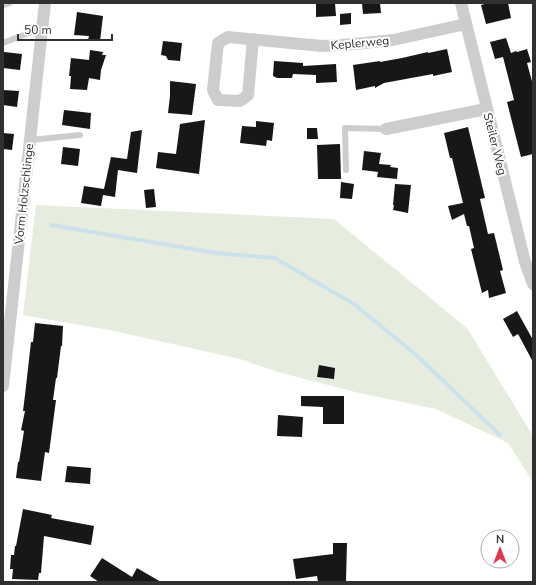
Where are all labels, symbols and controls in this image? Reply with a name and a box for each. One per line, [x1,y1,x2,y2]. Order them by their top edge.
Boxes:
scale bar [18,16,112,42]
text: 50 m [24,22,52,38]
street label: Keplerweg [330,32,390,54]
street label: Steiler Weg [480,111,510,177]
street label: Vorm Holzschlinge [11,143,37,246]
north arrow [480,529,520,569]
text: N [496,532,504,547]

